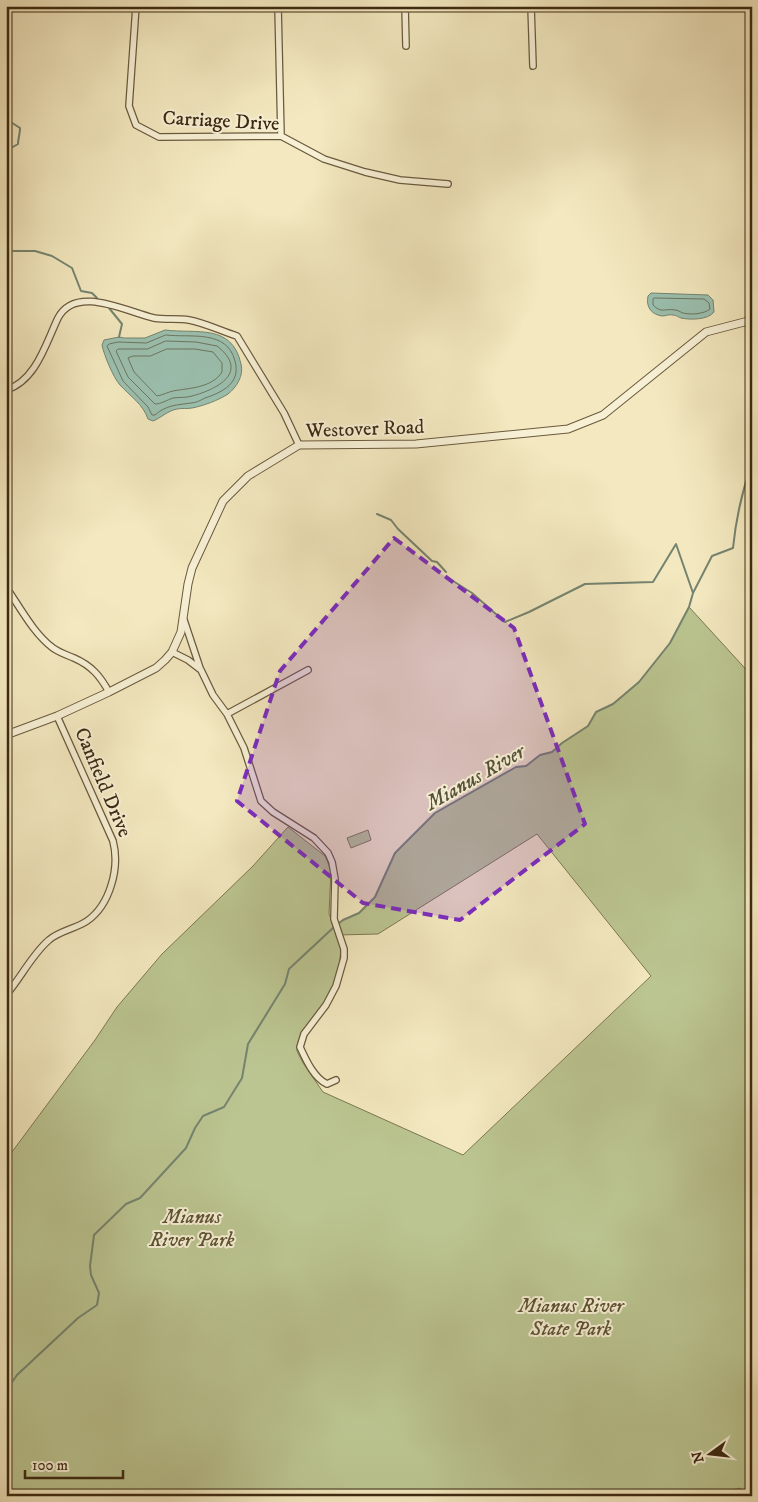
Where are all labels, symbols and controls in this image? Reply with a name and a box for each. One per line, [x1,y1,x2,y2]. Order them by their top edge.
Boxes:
street label: Carriage Drive [162,106,280,137]
street label: Westover Road [304,415,425,444]
street label: Canfield Drive [68,724,137,841]
water label: Mianus River [420,738,531,818]
park label: Mianus River Park [149,1205,235,1253]
park label: Mianus River State Park [517,1294,625,1342]
north arrow [686,1430,736,1480]
scale bar [25,1447,122,1479]
text: N [688,1449,709,1465]
text: 100 m [32,1456,68,1475]

